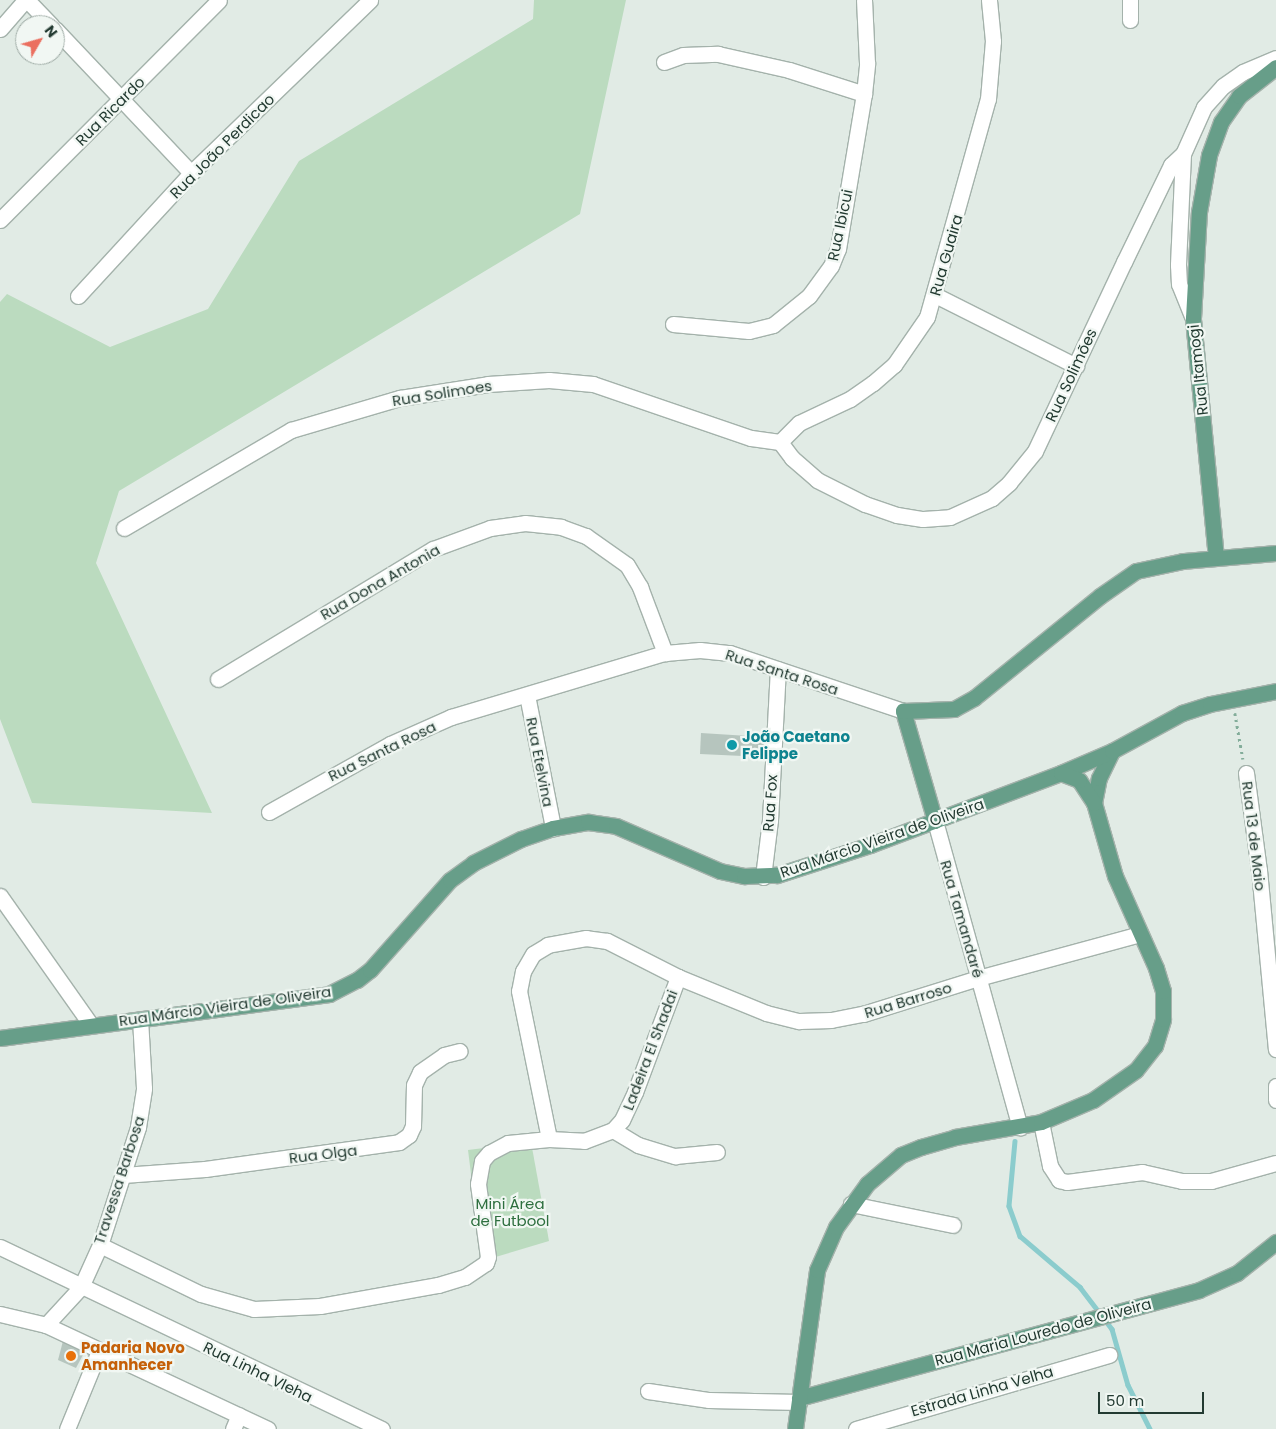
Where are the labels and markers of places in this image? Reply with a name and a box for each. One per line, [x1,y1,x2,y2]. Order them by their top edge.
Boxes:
place label: João Caetano Felippe [742,727,850,762]
marker: João Caetano Felippe [726,739,738,751]
place label: Padaria Novo Amanhecer [81,1338,185,1373]
marker: Padaria Novo Amanhecer [65,1350,77,1362]

